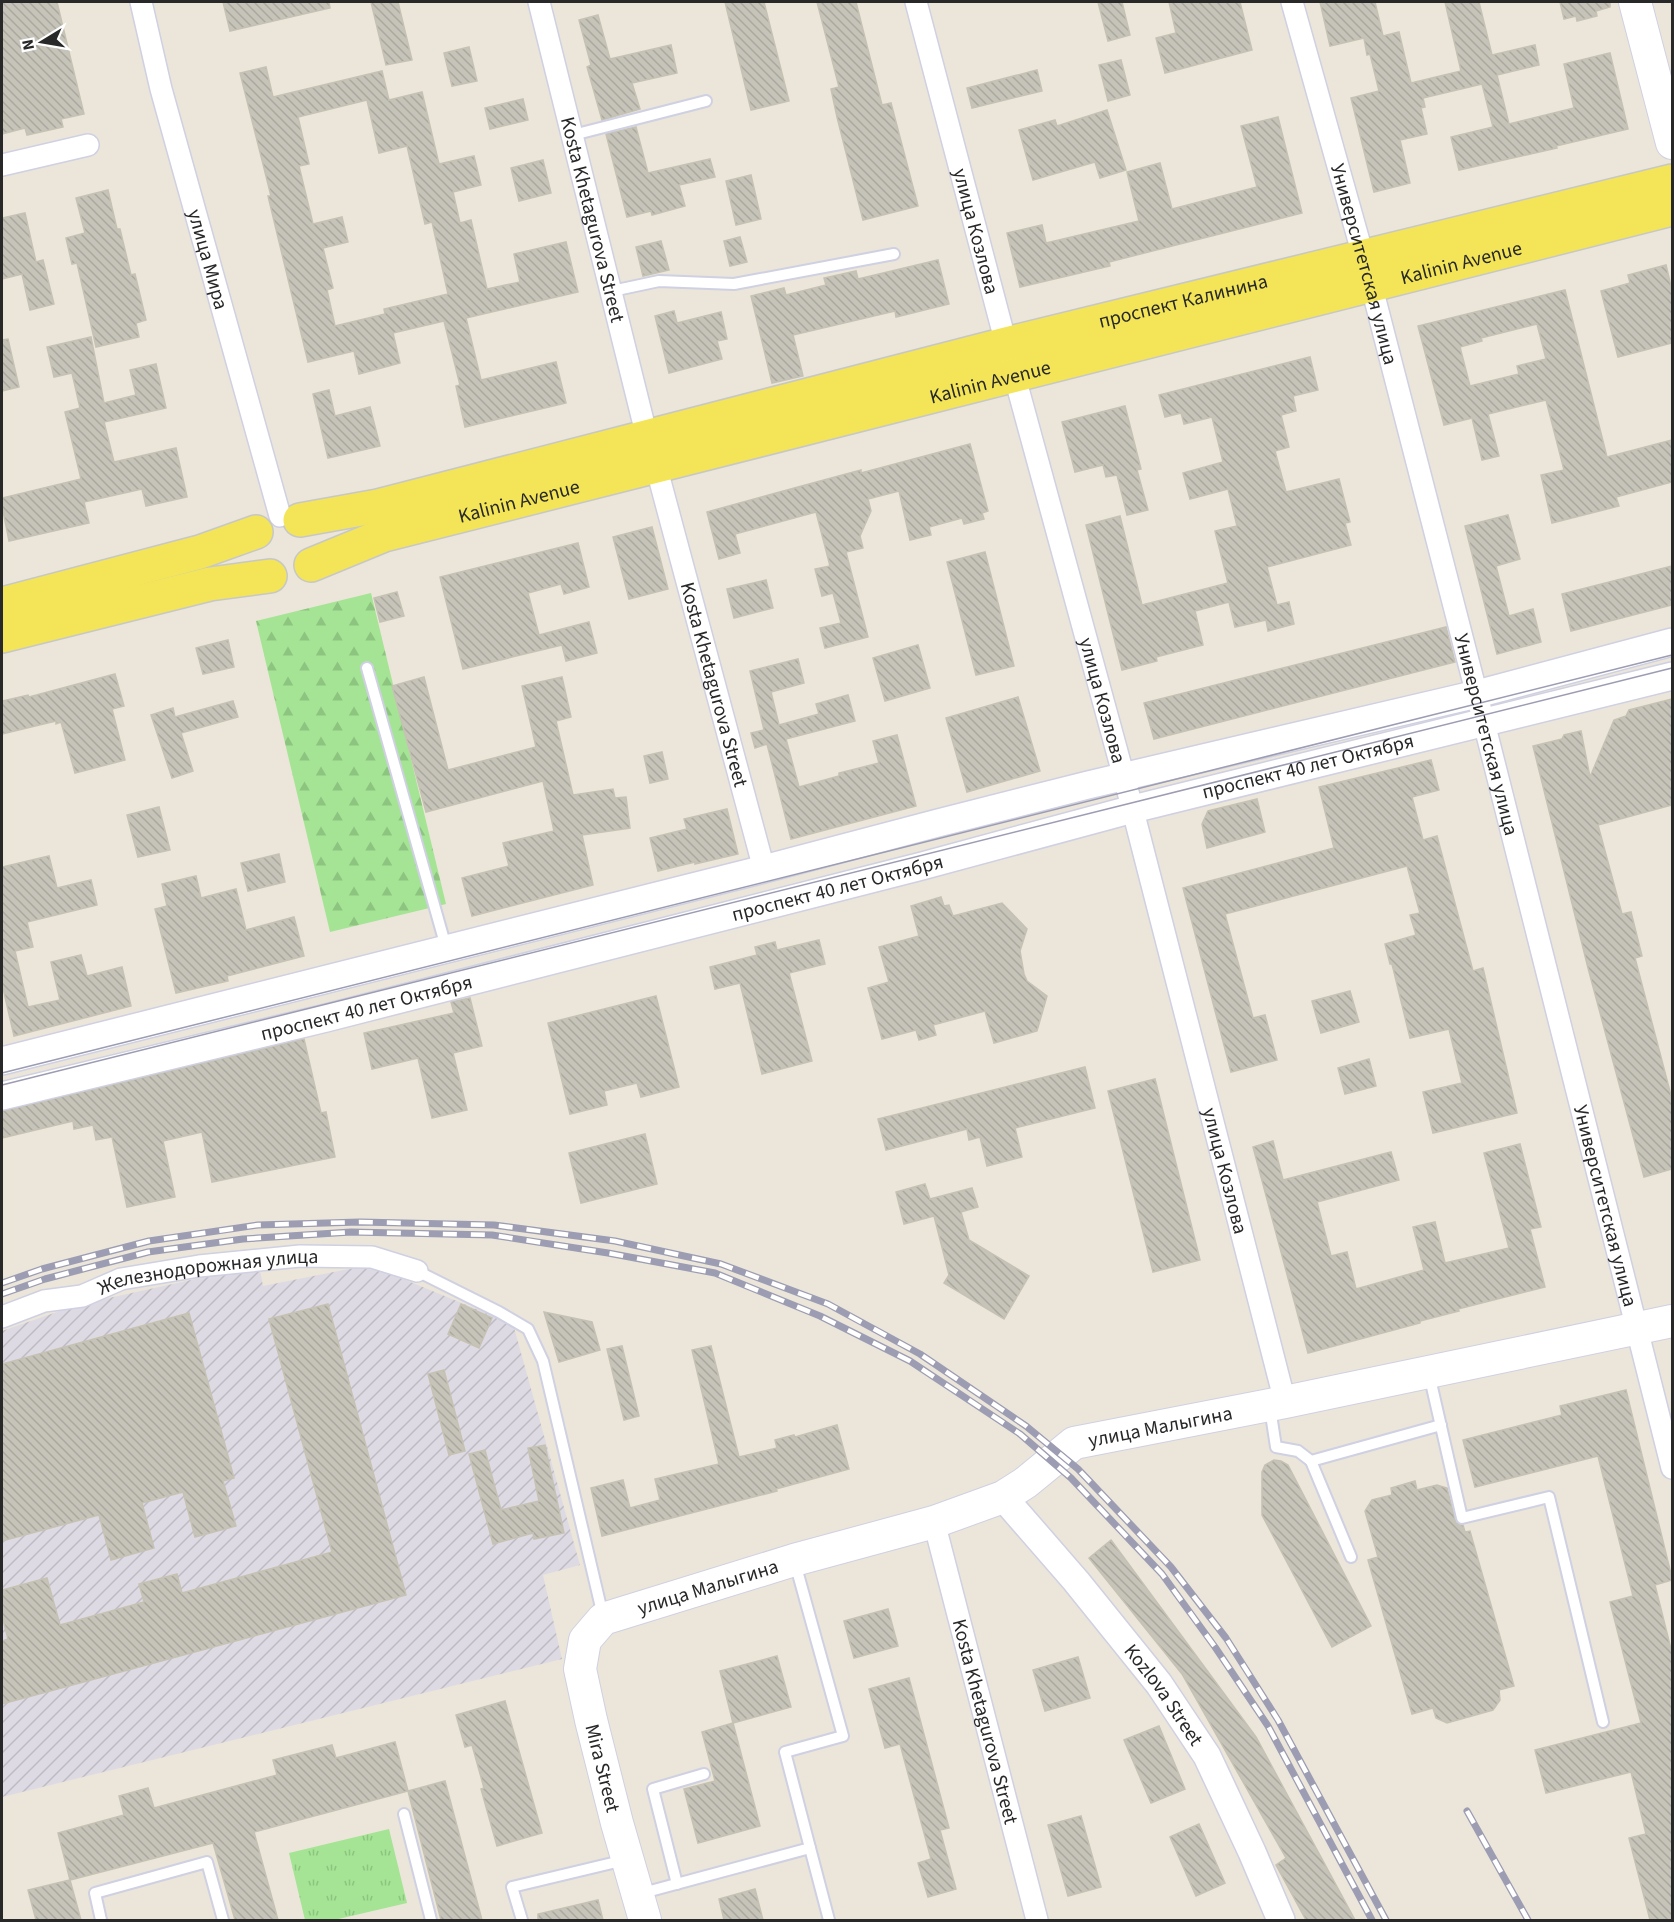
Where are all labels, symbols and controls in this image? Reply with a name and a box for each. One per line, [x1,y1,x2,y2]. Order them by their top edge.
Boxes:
north arrow [12,12,72,72]
text: N [16,37,40,52]
street label: Kosta Khetagurova Street [553,114,631,326]
street label: Университетская улица [1323,161,1404,368]
street label: улица Козлова [945,165,1005,298]
street label: улица Мира [180,206,235,313]
street label: Kalinin Avenue [1398,235,1525,292]
street label: проспект Калинина [1096,267,1271,336]
street label: Kalinin Avenue [927,354,1054,411]
street label: Kalinin Avenue [455,473,583,531]
street label: Kosta Khetagurova Street [673,579,754,790]
street label: Университетская улица [1447,631,1525,839]
street label: улица Козлова [1072,635,1133,767]
street label: проспект 40 лет Октября [1199,727,1417,806]
street label: проспект 40 лет Октября [729,848,946,929]
street label: проспект 40 лет Октября [258,968,475,1048]
street label: Университетская улица [1566,1102,1644,1310]
street label: улица Козлова [1195,1105,1254,1237]
street label: Железнодорожная улица [93,1243,319,1303]
street label: улица Малыгина [1086,1400,1235,1455]
street label: улица Малыгина [634,1553,782,1623]
street label: Kosta Khetagurova Street [945,1616,1025,1828]
street label: Kozlova Street [1117,1638,1210,1752]
street label: Mira Street [578,1721,627,1816]

